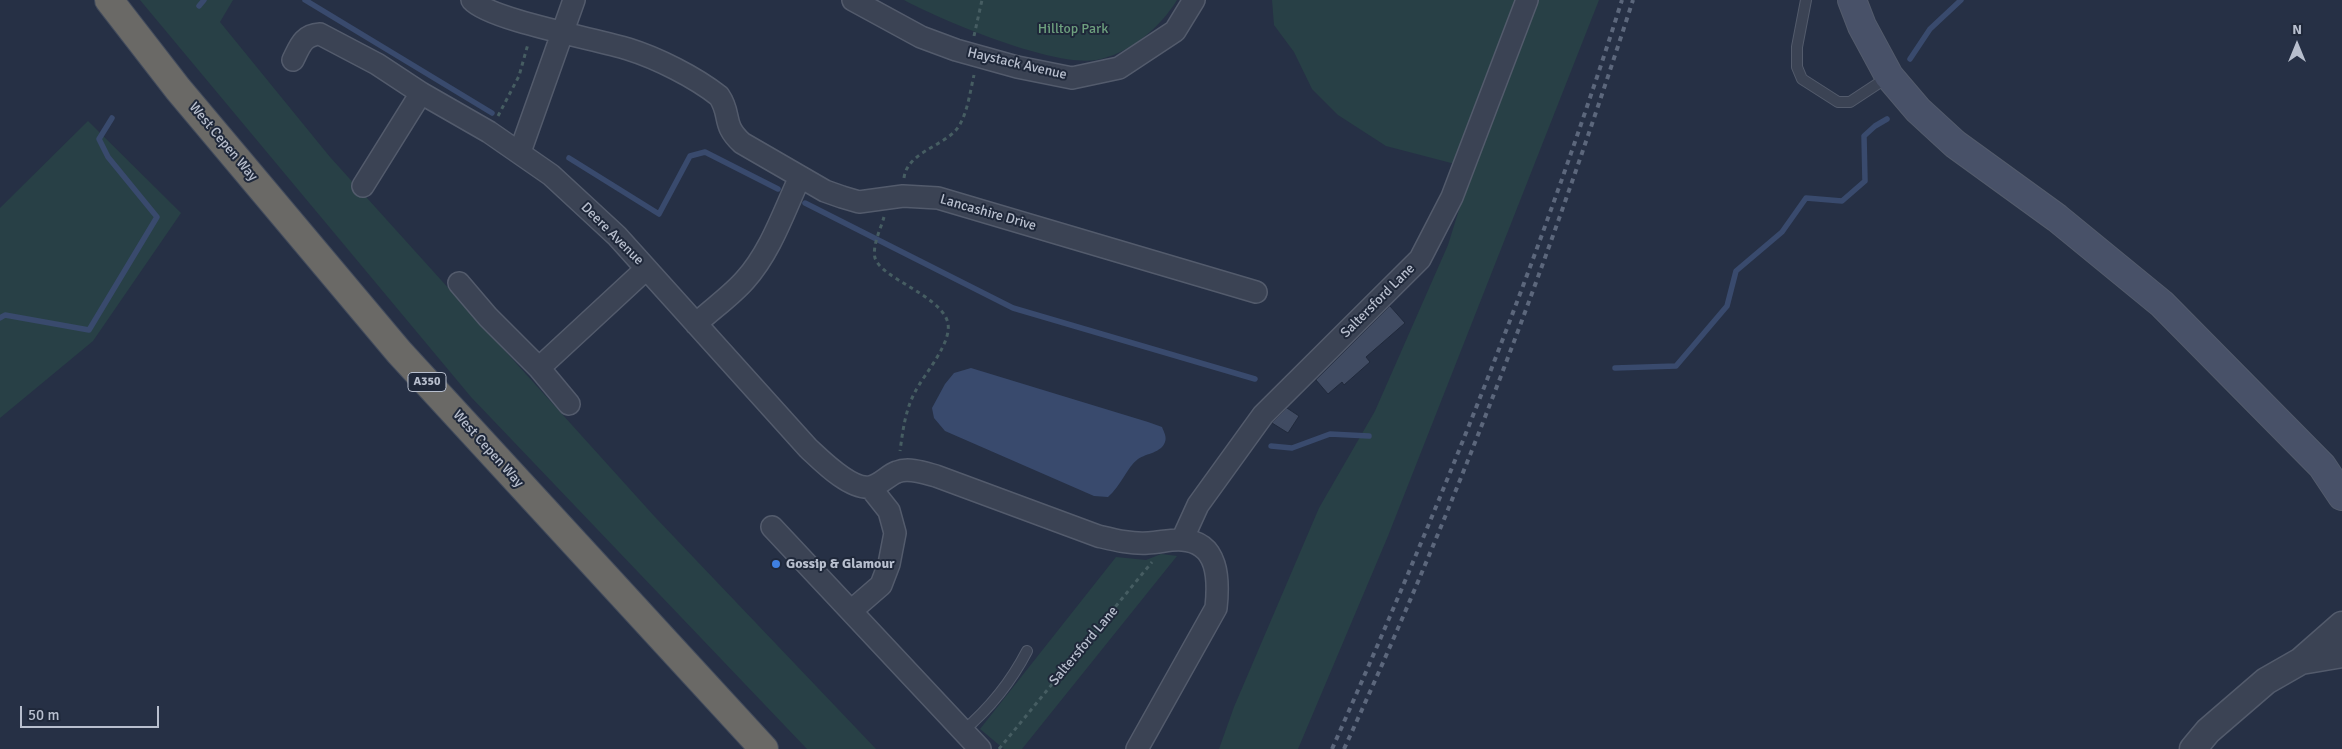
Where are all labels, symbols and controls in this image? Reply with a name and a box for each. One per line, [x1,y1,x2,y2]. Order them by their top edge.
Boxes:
north arrow [2272,20,2322,70]
park label: Hilltop Park [1038,21,1108,37]
text: N [2292,21,2302,38]
street label: Haystack Avenue [966,44,1068,84]
street label: West Cepen Way [185,99,261,185]
street label: Lancashire Drive [938,191,1038,235]
street label: Deere Avenue [577,199,647,269]
street label: Saltersford Lane [1337,260,1419,342]
road number: A350 [408,372,446,392]
street label: West Cepen Way [449,407,527,491]
place label: Gossip & Glamour [786,556,895,572]
marker: Gossip & Glamour [770,558,782,570]
street label: Saltersford Lane [1046,603,1122,689]
scale bar [22,696,161,728]
text: 50 m [28,706,59,724]

